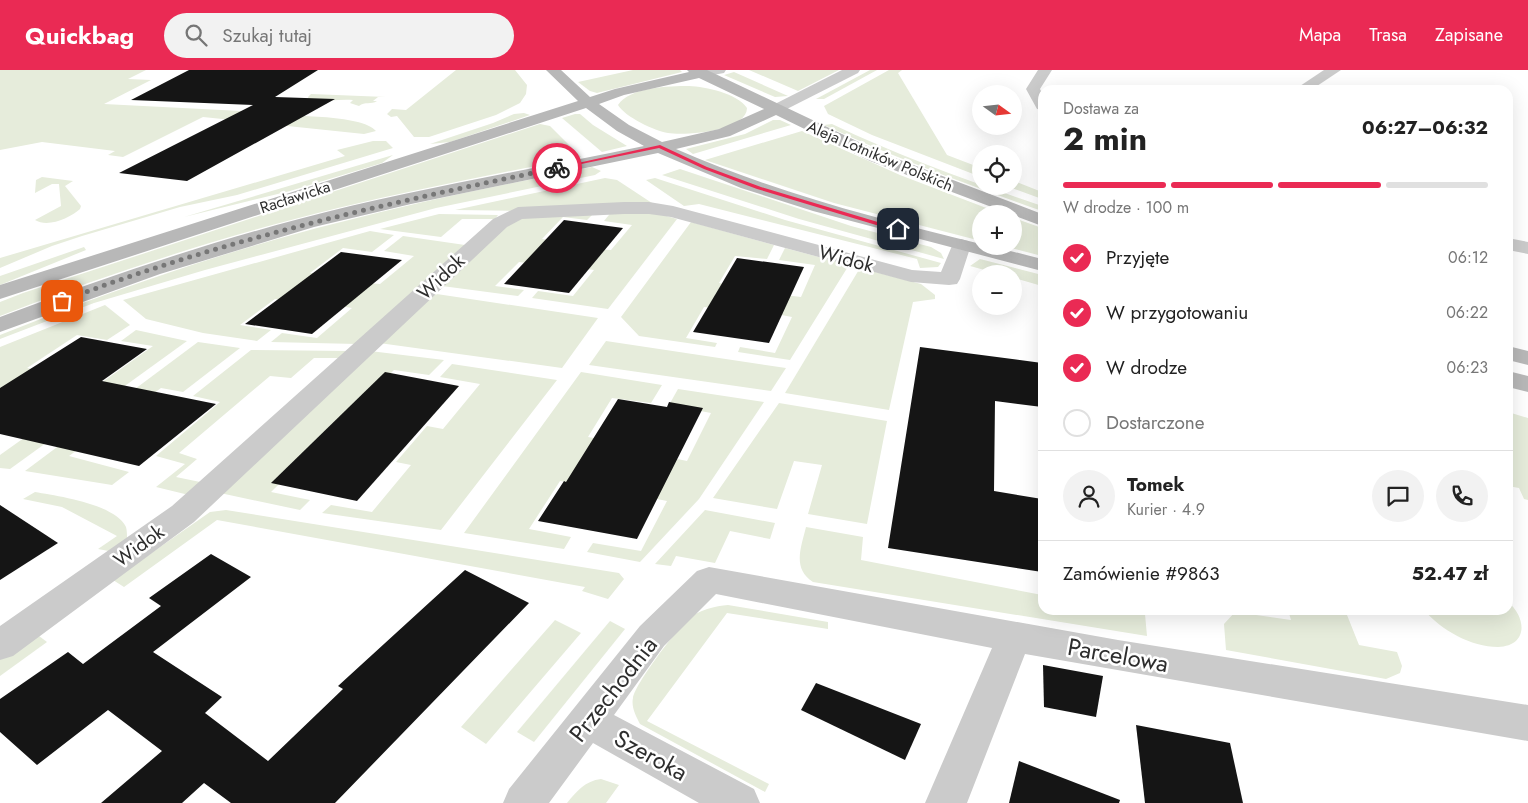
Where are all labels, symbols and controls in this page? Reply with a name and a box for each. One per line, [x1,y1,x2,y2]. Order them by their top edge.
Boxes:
search box [164,13,514,58]
text: Quickbag [25,18,134,53]
icon: search [182,21,210,49]
text: Szukaj tutaj [222,22,312,49]
text: Mapa [1299,22,1341,48]
text: Trasa [1369,22,1407,48]
text: Zapisane [1435,22,1503,48]
north arrow [972,85,1022,135]
map controls [972,85,1022,315]
text: Dostawa za [1063,97,1139,120]
text: 06:27–06:32 [1362,114,1488,141]
street label: Aleja Lotników Polskich [803,115,957,197]
text: 2 min [1063,116,1147,162]
courier [532,143,582,193]
button: locate [972,145,1022,195]
icon: bike [543,154,571,182]
street label: Racławicka [257,175,333,219]
text: W drodze · 100 m [1063,196,1189,219]
button: + [972,205,1022,255]
pin [877,208,919,250]
icon: home [884,215,912,243]
street label: Widok [815,238,877,280]
icon: check [1063,244,1091,272]
text: Przyjęte [1106,244,1169,271]
text: 06:12 [1448,246,1488,269]
street label: Widok [411,247,472,307]
button: − [972,265,1022,315]
pin [41,280,83,322]
icon: bag [48,287,76,315]
icon: check [1063,299,1091,327]
text: W przygotowaniu [1106,299,1248,326]
text: 06:22 [1446,301,1488,324]
icon: check [1063,354,1091,382]
text: W drodze [1106,354,1187,381]
text: 06:23 [1447,356,1488,379]
text: Dostarczone [1106,409,1205,436]
button: person [1063,470,1115,522]
button: chat [1372,470,1424,522]
button: phone [1436,470,1488,522]
text: Tomek [1127,471,1184,498]
text: Kurier · 4.9 [1127,498,1205,521]
street label: Widok [108,518,170,574]
text: Zamówienie #9863 [1063,560,1220,587]
text: 52.47 zł [1412,560,1488,587]
street label: Przechodnia [560,629,666,749]
street label: Parcelowa [1065,629,1171,681]
street label: Szeroka [608,720,694,790]

